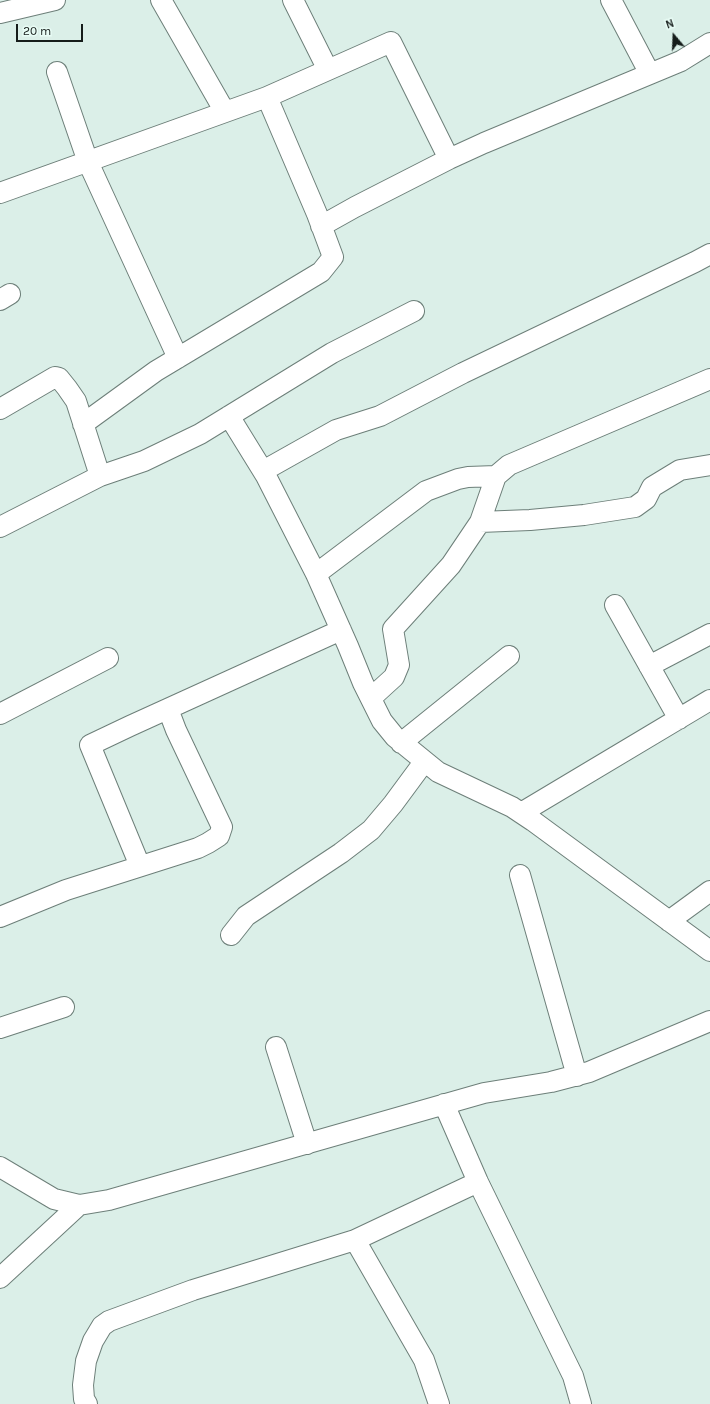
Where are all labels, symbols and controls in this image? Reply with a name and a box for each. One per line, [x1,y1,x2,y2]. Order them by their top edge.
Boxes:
scale bar [18,16,85,42]
north arrow [654,16,694,56]
text: N [664,17,676,32]
text: 20 m [23,24,51,38]

